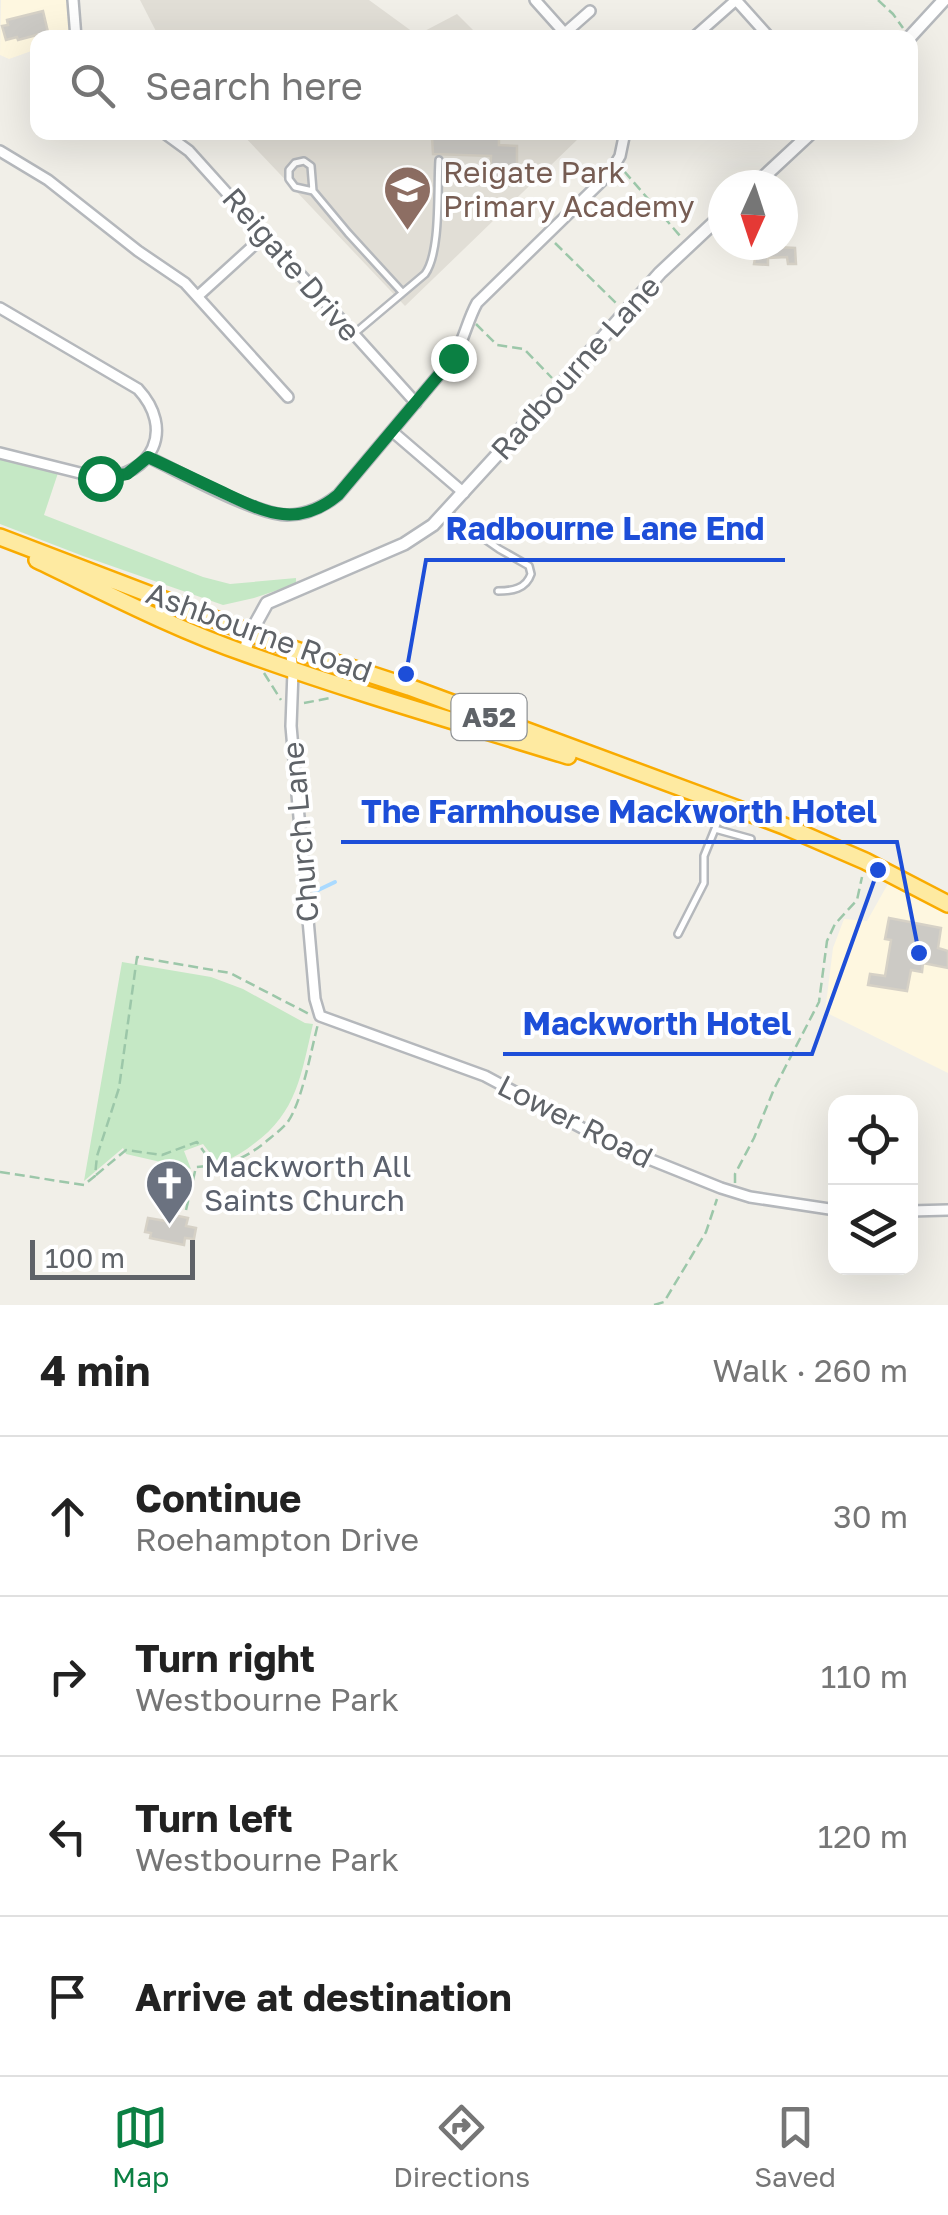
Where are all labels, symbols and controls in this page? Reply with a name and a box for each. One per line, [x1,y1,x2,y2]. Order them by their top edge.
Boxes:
search box [30,30,918,140]
icon: search [65,58,120,113]
text: Search here [145,63,363,108]
place label: Reigate Park Primary Academy [443,154,695,224]
school or university icon: Reigate Park Primary Academy [382,164,434,232]
north arrow [708,170,798,260]
street label: Reigate Drive [215,180,368,349]
street label: Radbourne Lane [483,268,667,467]
route end [431,336,477,382]
route start [78,456,124,502]
callout: Radbourne Lane End [426,498,785,560]
text: Radbourne Lane End [445,509,765,547]
street label: Ashbourne Road [142,575,377,690]
road number: A52 [452,694,526,740]
street label: Church Lane [274,740,326,924]
callout: The Farmhouse Mackworth Hotel [341,780,897,842]
text: The Farmhouse Mackworth Hotel [361,792,877,830]
callout: Mackworth Hotel [503,992,812,1054]
text: Mackworth Hotel [523,1004,792,1042]
street label: Lower Road [492,1067,659,1175]
map controls [828,1095,918,1275]
button: locate [828,1095,918,1185]
place label: Mackworth All Saints Church [204,1148,411,1218]
church icon: Mackworth All Saints Church [143,1158,195,1226]
button: layers [828,1185,918,1275]
scale bar [30,1235,195,1280]
text: 100 m [45,1241,125,1274]
text: 4 min [40,1345,150,1395]
text: Walk · 260 m [712,1351,908,1389]
text: Continue [135,1475,301,1520]
icon: ahead [40,1489,95,1544]
text: 30 m [833,1497,908,1535]
text: Roehampton Drive [135,1520,419,1558]
text: Turn right [135,1635,315,1680]
icon: right [40,1649,95,1704]
text: 110 m [821,1657,908,1695]
text: Westbourne Park [135,1680,399,1718]
text: Turn left [135,1795,293,1840]
icon: left [40,1809,95,1864]
text: 120 m [818,1817,908,1855]
text: Westbourne Park [135,1840,399,1878]
icon: arrive [40,1969,95,2024]
text: Arrive at destination [135,1974,512,2019]
tab: Map [112,2100,169,2193]
tab: Directions [393,2100,530,2193]
tab: Saved [754,2100,836,2193]

